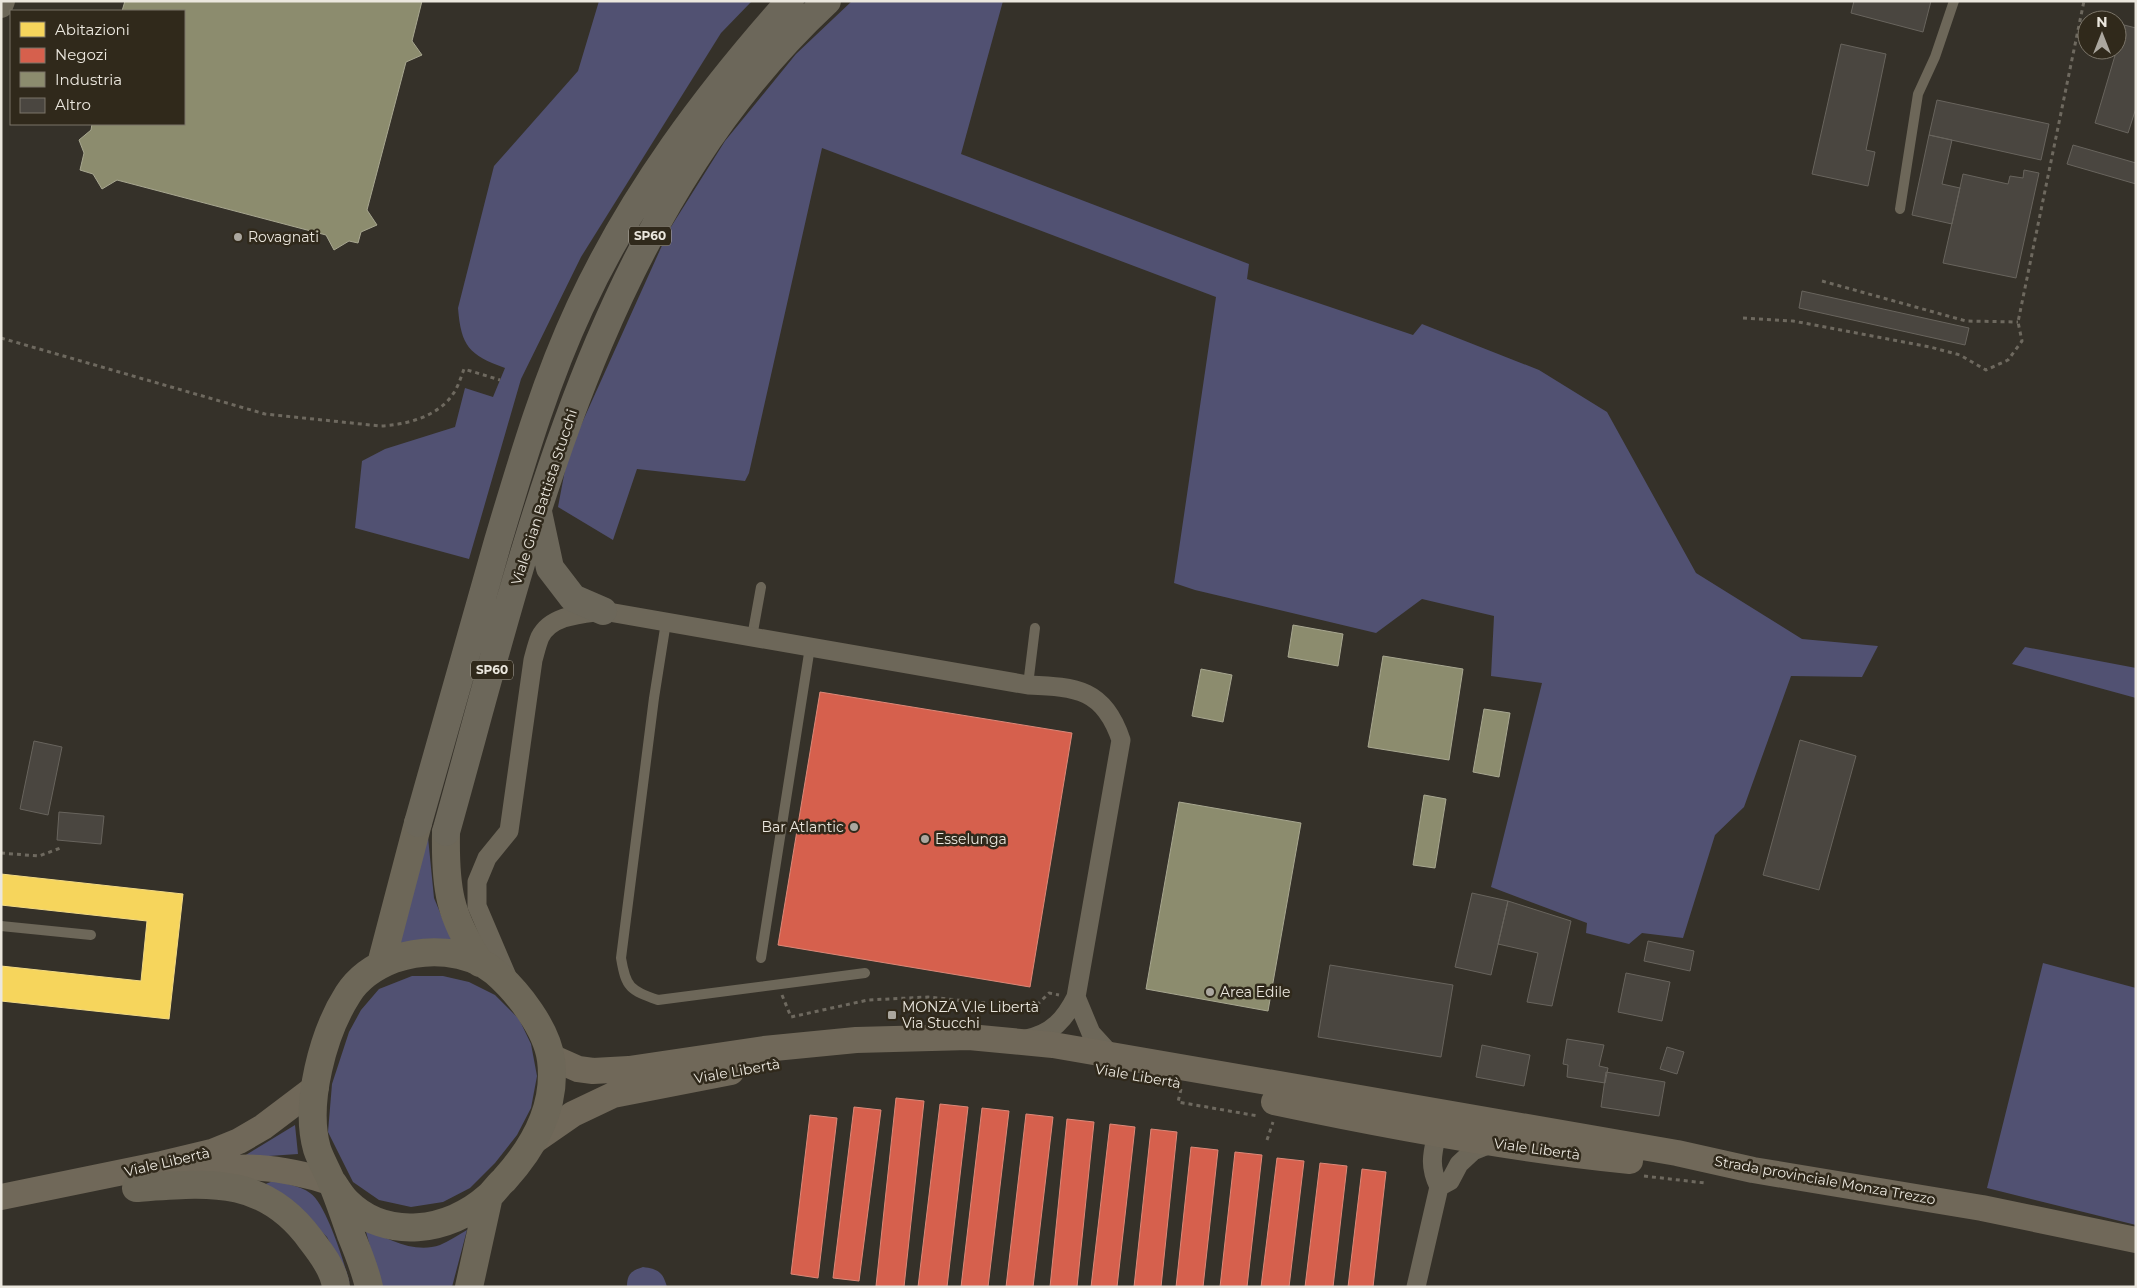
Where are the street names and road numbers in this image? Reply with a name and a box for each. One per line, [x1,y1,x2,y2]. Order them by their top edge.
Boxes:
road number: SP60 [629,227,671,246]
street label: Viale Gian Battista Stucchi [507,407,581,587]
road number: SP60 [471,660,513,680]
street label: Viale Libertà [693,1055,781,1087]
street label: Viale Libertà [1094,1060,1182,1092]
street label: Viale Libertà [1493,1134,1581,1164]
street label: Viale Libertà [123,1143,211,1181]
street label: Strada provinciale Monza Trezzo [1713,1152,1937,1208]

